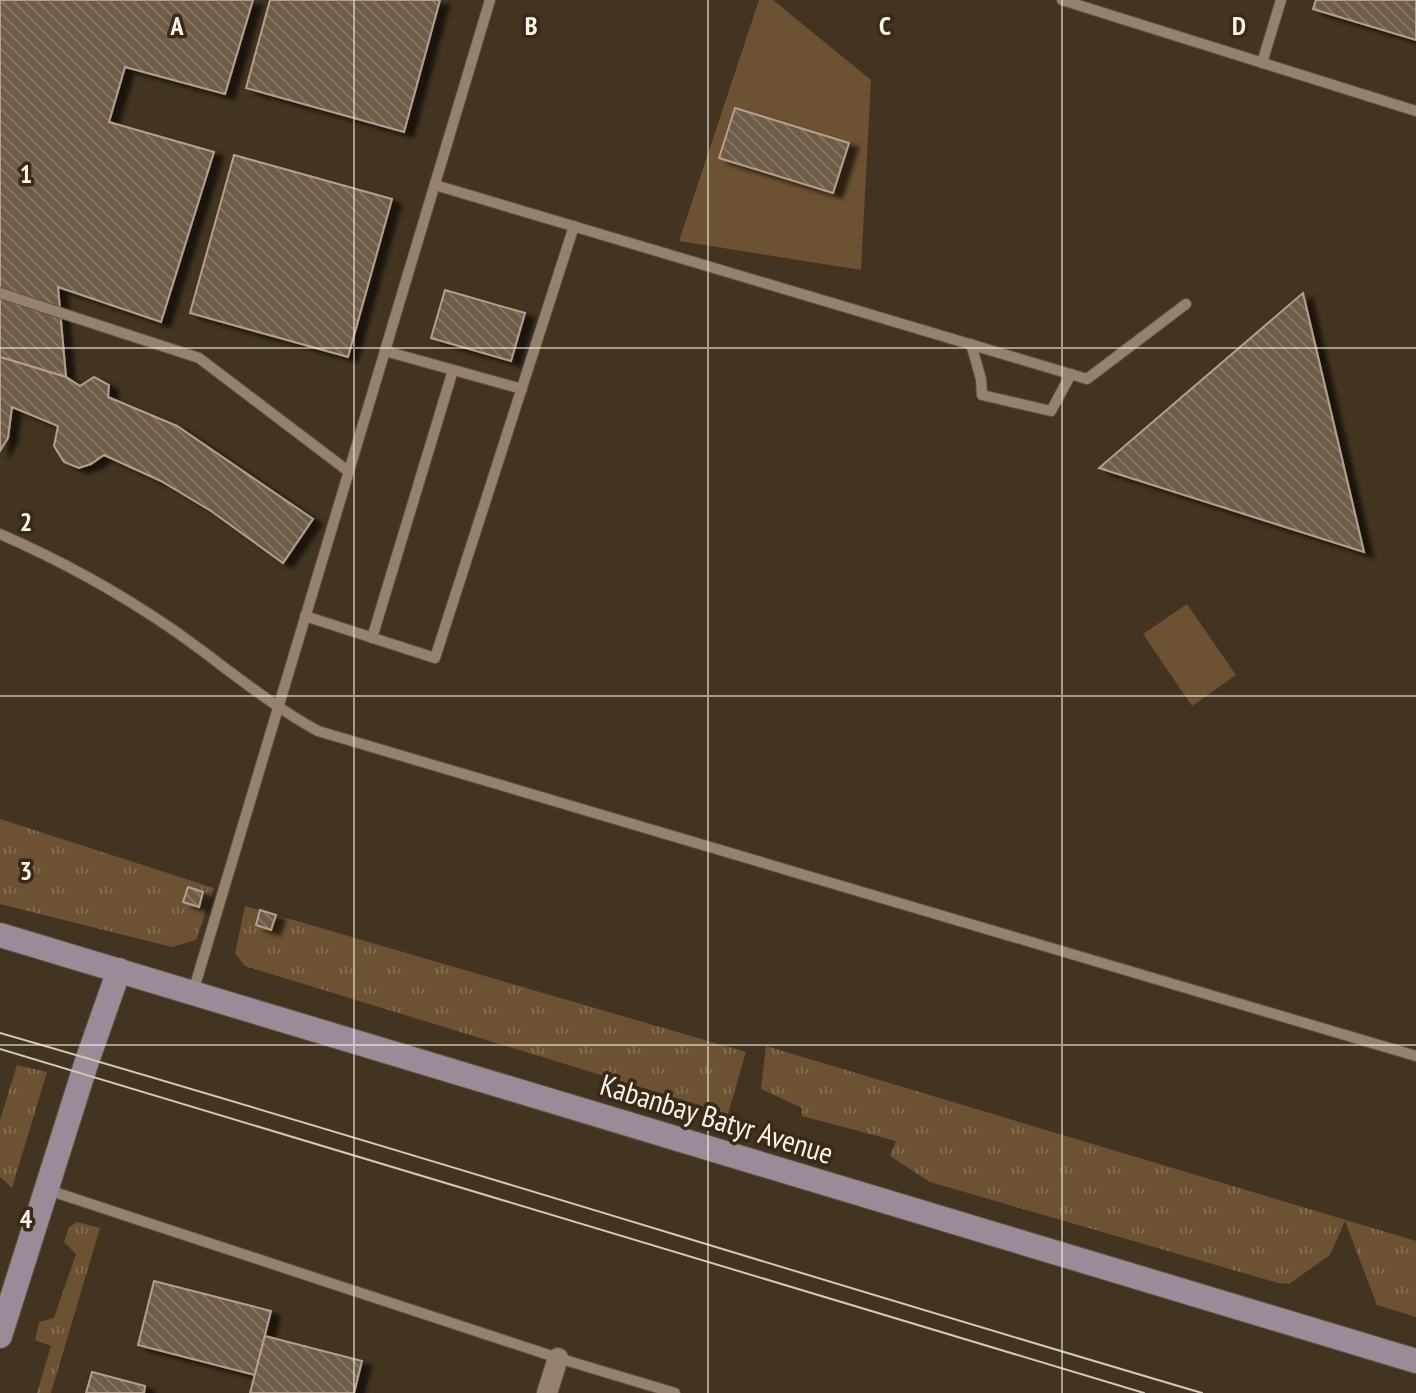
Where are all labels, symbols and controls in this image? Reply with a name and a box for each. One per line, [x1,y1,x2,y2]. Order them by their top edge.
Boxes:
text: A [169,9,184,42]
text: B [525,9,538,42]
text: C [879,9,891,42]
text: D [1232,9,1246,42]
text: 1 [20,157,32,190]
text: 2 [20,505,32,538]
text: 3 [20,854,32,887]
street label: Kabanbay Batyr Avenue [596,1064,838,1172]
text: 4 [20,1202,33,1235]

